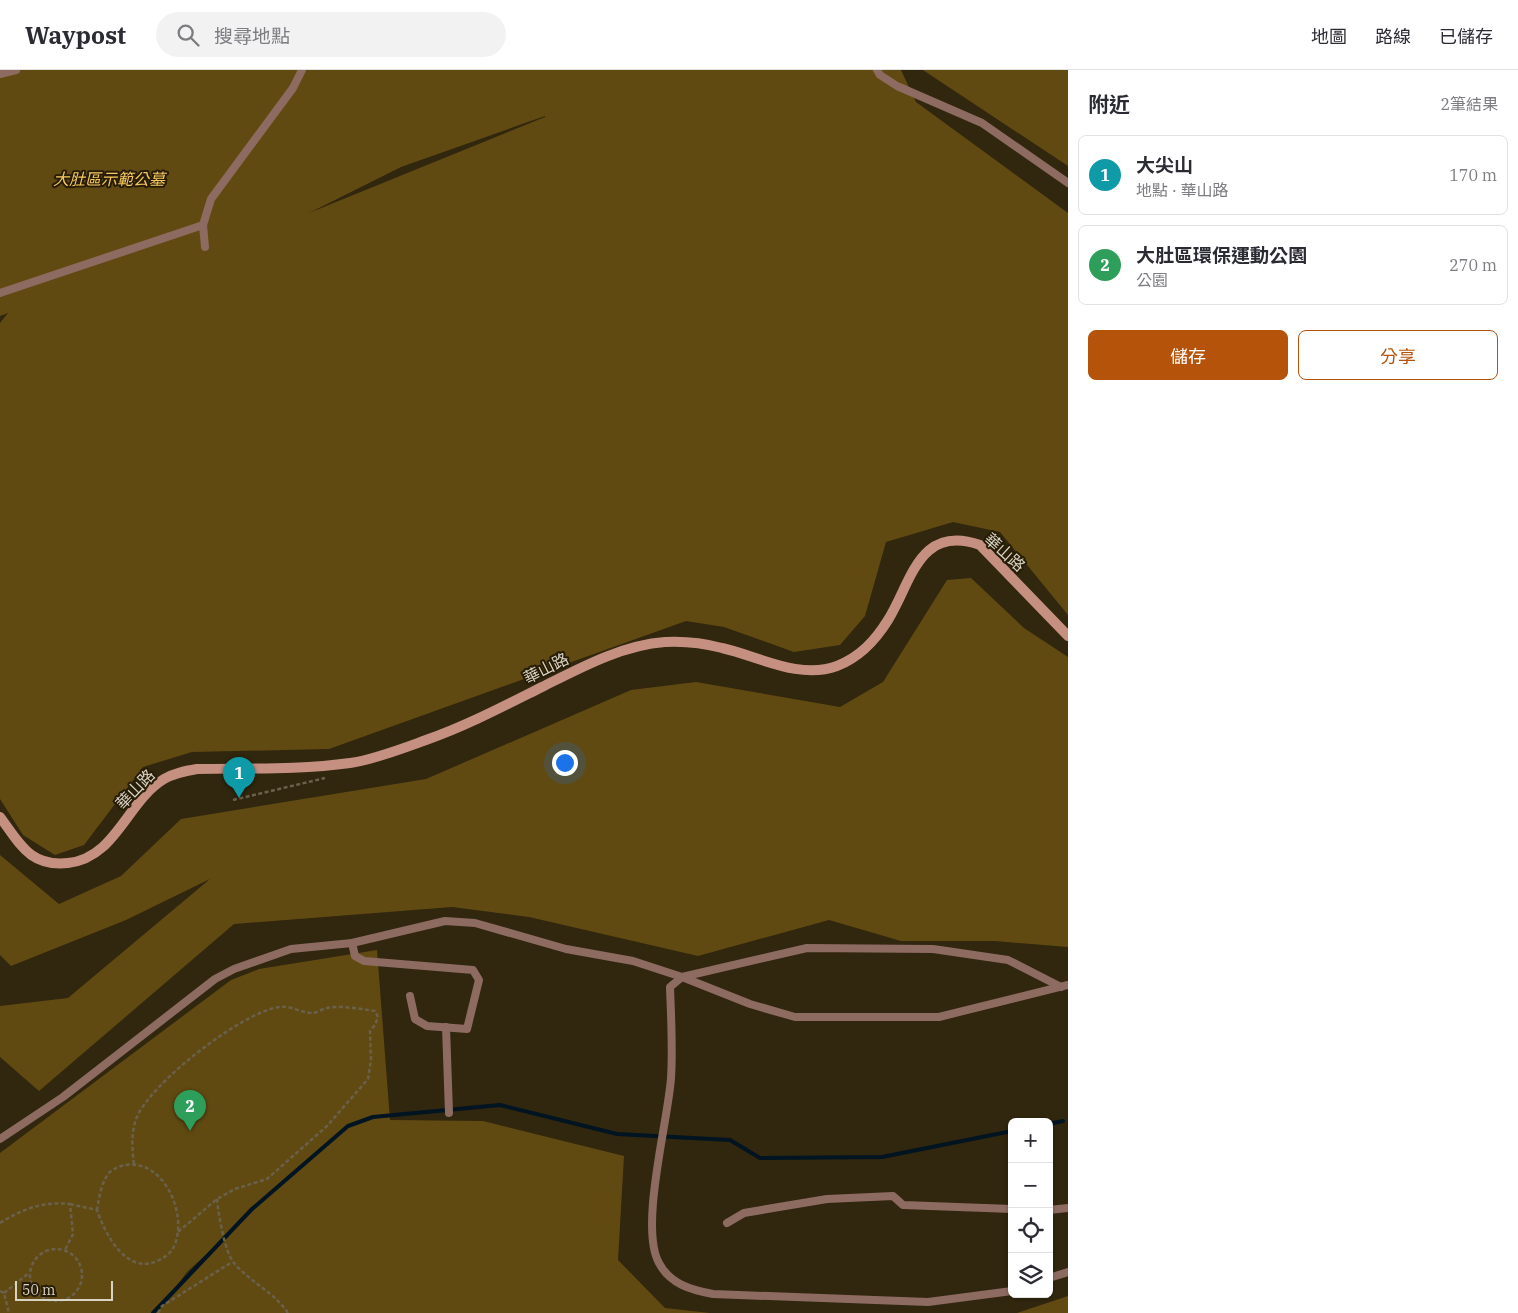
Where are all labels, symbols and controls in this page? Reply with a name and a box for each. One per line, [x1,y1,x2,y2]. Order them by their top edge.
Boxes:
search box [156,12,506,57]
text: Waypost [25,19,126,51]
icon: search [174,21,202,49]
text: 搜尋地點 [214,24,290,48]
text: 地圖 [1311,25,1347,48]
text: 路線 [1375,25,1411,48]
text: 已儲存 [1439,25,1493,48]
text: 附近 [1088,90,1130,118]
text: 2筆結果 [1440,94,1498,114]
text: 大尖山 [1136,153,1193,177]
text: 1 [1100,165,1110,185]
text: 170 m [1449,165,1497,185]
park label: 大肚區示範公墓 [53,169,168,189]
text: 地點 · 華山路 [1136,180,1229,200]
text: 大肚區環保運動公園 [1136,243,1307,267]
text: 2 [1100,255,1110,275]
text: 270 m [1449,255,1497,275]
text: 公園 [1136,270,1168,290]
button: 儲存 [1088,330,1288,380]
button: 分享 [1298,330,1498,380]
street label: 華山路 [980,529,1030,575]
street label: 華山路 [520,648,572,688]
your location [552,750,578,776]
pin: 1 [223,757,255,798]
street label: 華山路 [111,765,159,813]
pin: 2 [174,1090,206,1131]
map controls [1008,1118,1053,1298]
button: + [1008,1118,1053,1163]
button: − [1008,1163,1053,1208]
button: locate [1008,1208,1053,1253]
button: layers [1008,1253,1053,1298]
scale bar [15,1278,112,1301]
text: 50 m [22,1281,55,1299]

